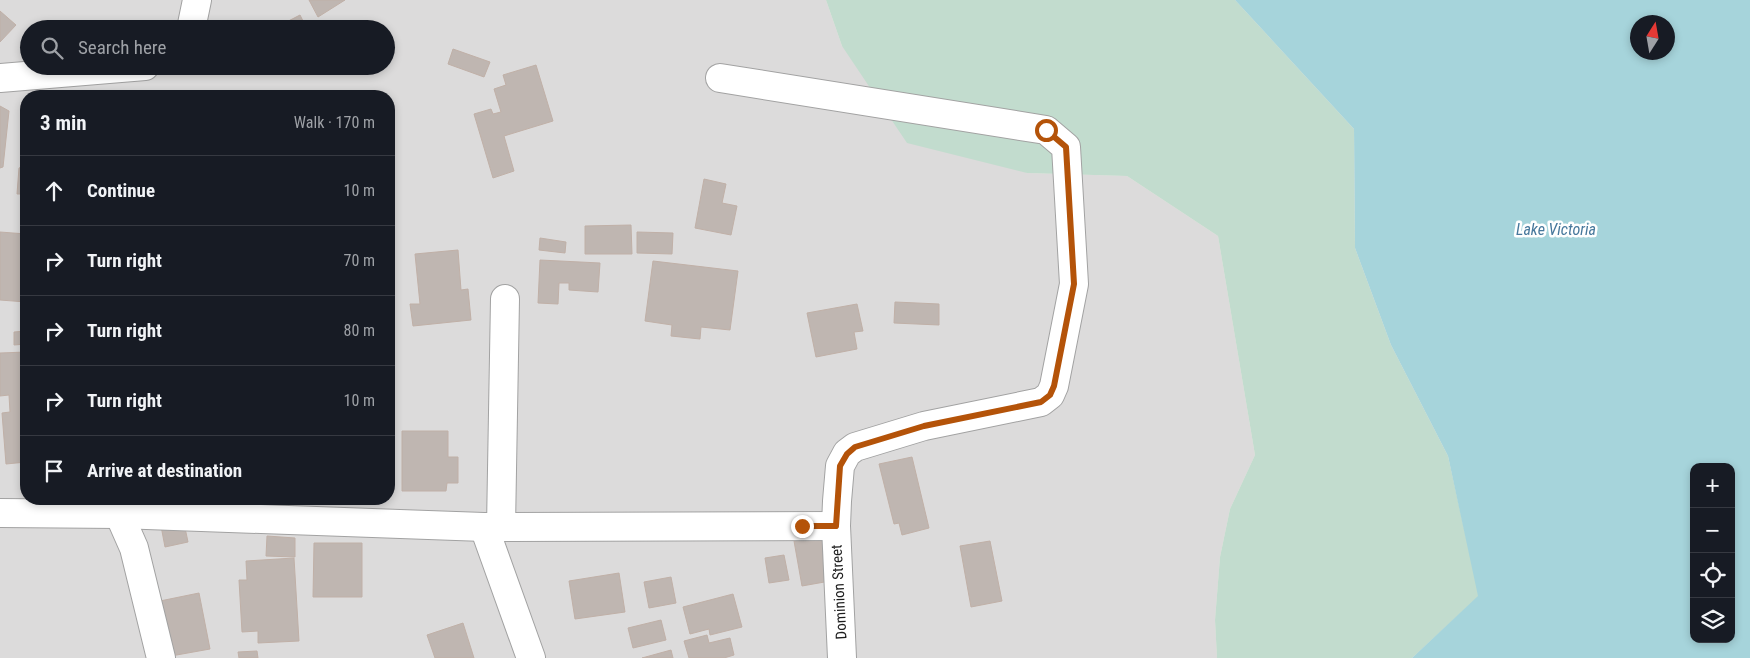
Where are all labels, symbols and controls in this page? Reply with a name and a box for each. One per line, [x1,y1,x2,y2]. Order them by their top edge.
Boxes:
north arrow [1630,15,1675,60]
search box [20,20,395,75]
icon: search [38,34,66,62]
text: Search here [78,36,166,59]
text: 3 min [40,111,87,135]
text: Walk · 170 m [294,113,375,132]
route start [1035,119,1058,142]
icon: ahead [40,177,68,205]
text: Continue [87,179,155,202]
text: 10 m [343,181,375,200]
water label: Lake Victoria [1516,220,1596,239]
icon: right [40,247,68,275]
text: Turn right [87,249,162,272]
text: 70 m [343,251,375,270]
icon: right [40,317,68,345]
text: Turn right [87,319,162,342]
text: 80 m [343,321,375,340]
icon: right [40,387,68,415]
text: Turn right [87,389,162,412]
text: 10 m [343,391,375,410]
icon: arrive [40,457,68,485]
text: Arrive at destination [87,459,242,482]
map controls [1690,463,1735,643]
button: + [1690,463,1735,508]
button: − [1690,508,1735,553]
route end [791,515,814,538]
street label: Dominion Street [828,544,850,640]
button: locate [1690,553,1735,598]
button: layers [1690,598,1735,643]

